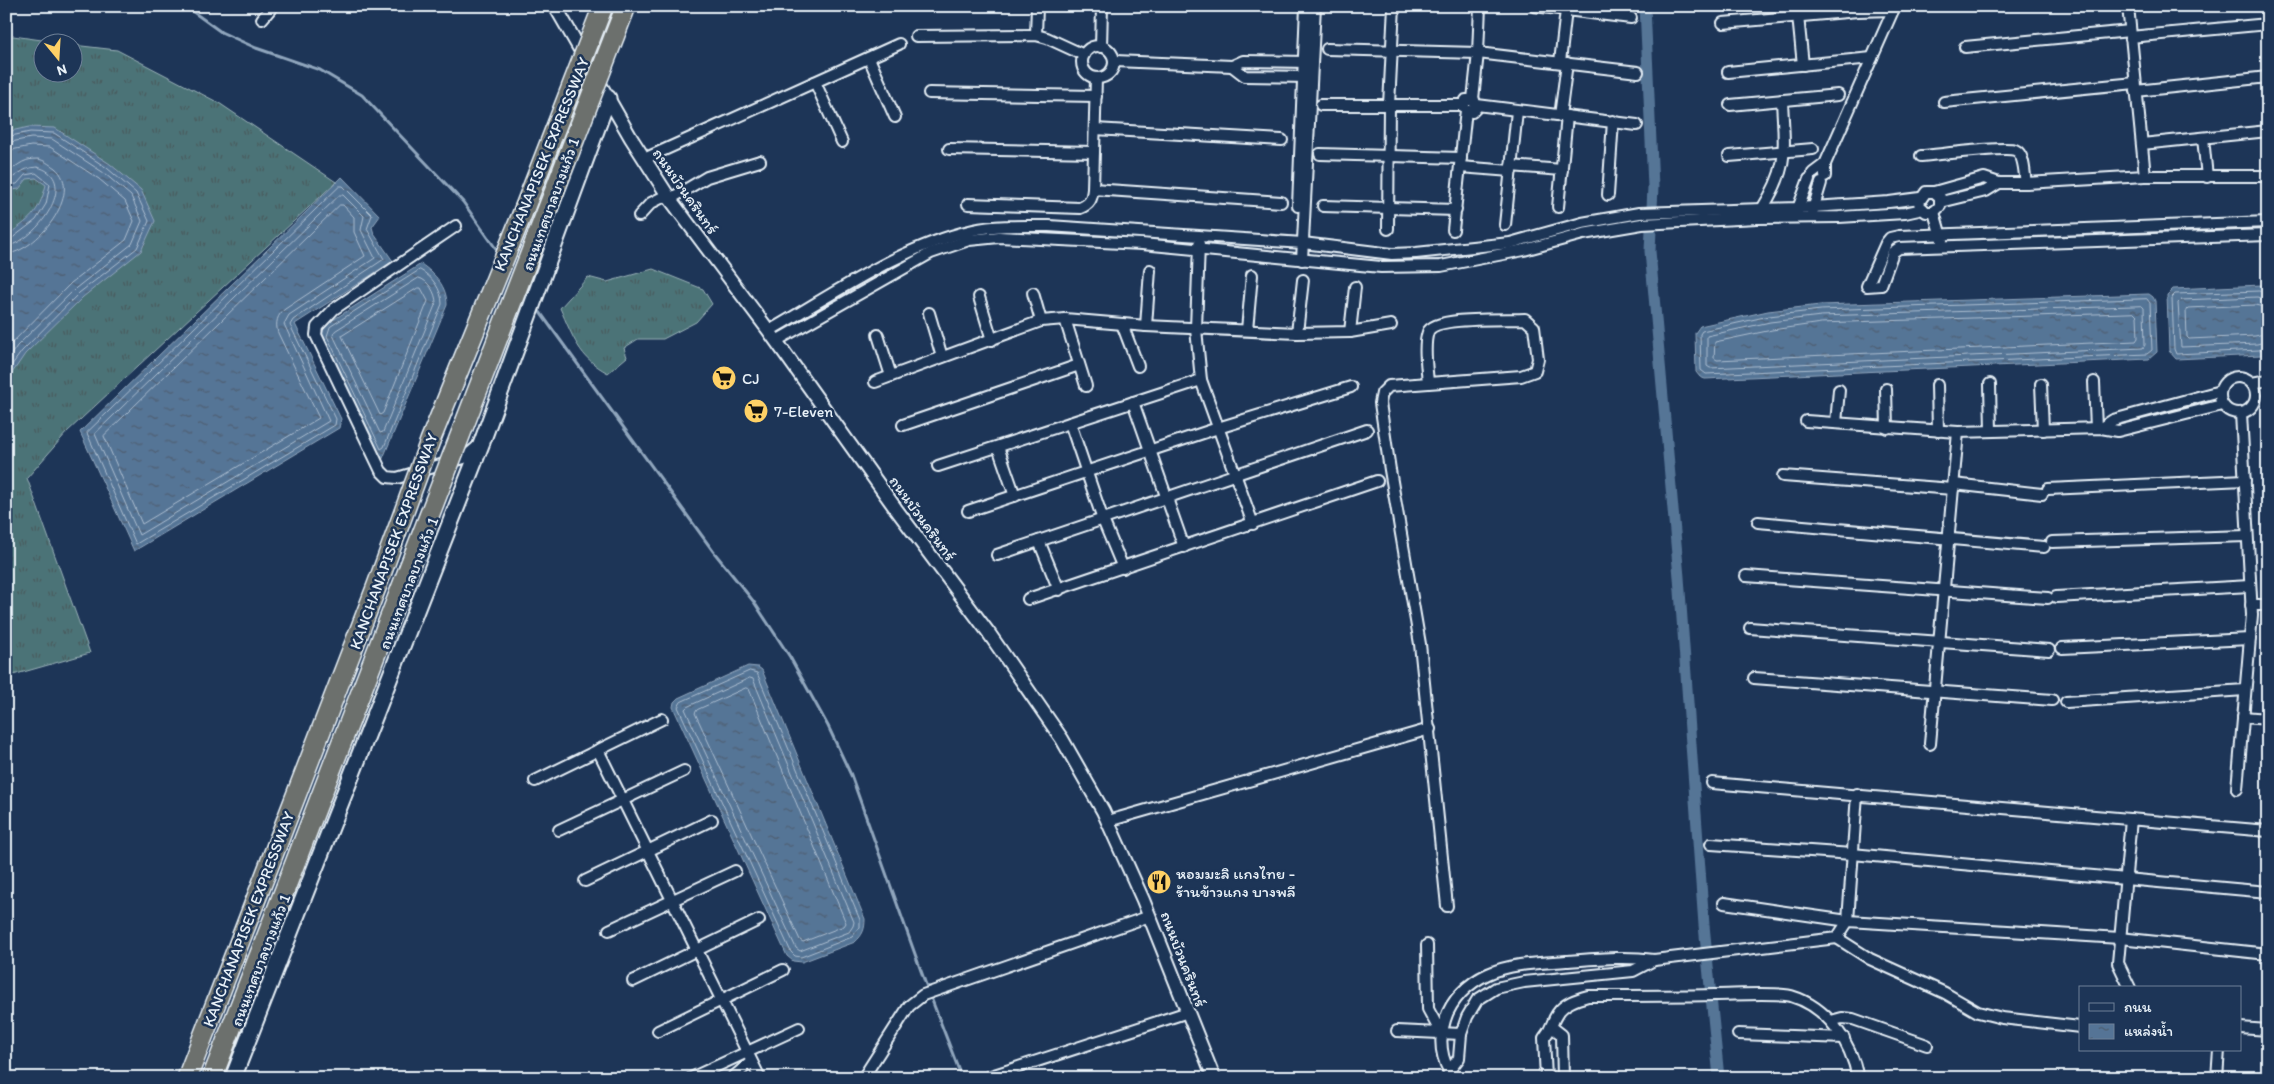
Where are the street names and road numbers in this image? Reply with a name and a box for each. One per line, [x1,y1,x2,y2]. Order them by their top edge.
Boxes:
street label: KANCHANAPISEK EXPRESSWAY [490,55,593,274]
street label: ถนนเทศบาลบางแก้ว 1 [518,135,584,273]
street label: ถนนบัวนครินทร์ [649,144,722,238]
street label: KANCHANAPISEK EXPRESSWAY [345,430,442,652]
street label: ถนนบัวนครินทร์ [885,472,960,565]
street label: ถนนเทศบาลบางแก้ว 1 [375,514,443,652]
street label: KANCHANAPISEK EXPRESSWAY [199,809,298,1029]
street label: ถนนเทศบาลบางแก้ว 1 [227,891,295,1029]
street label: ถนนบัวนครินทร์ [1157,909,1211,1010]

